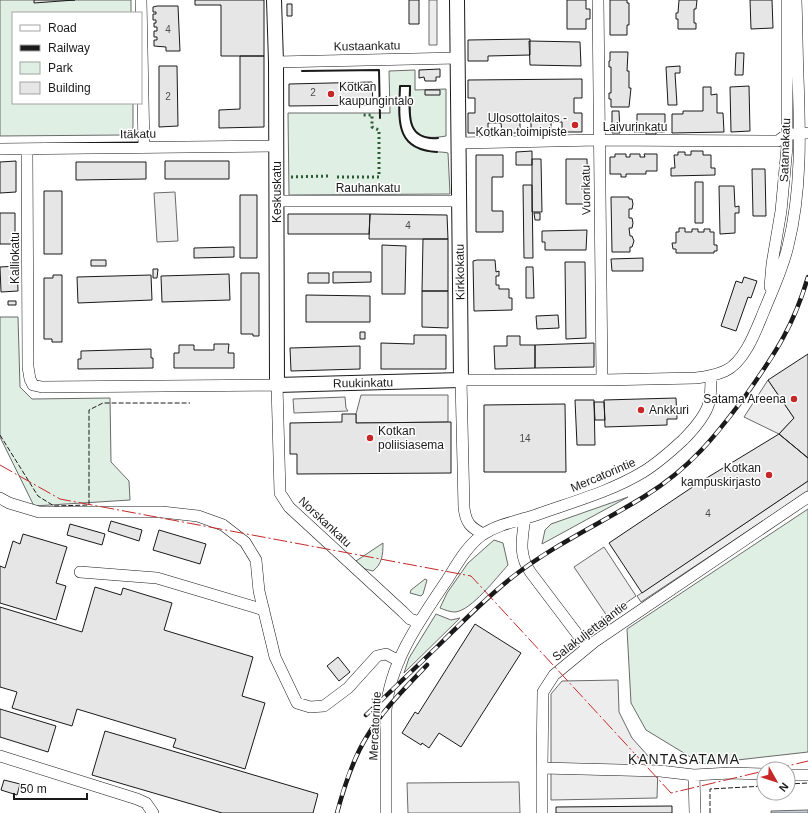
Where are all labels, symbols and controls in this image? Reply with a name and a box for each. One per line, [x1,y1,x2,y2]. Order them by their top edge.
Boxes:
legend [12,12,142,104]
text: Road [48,21,77,35]
house number: 4 [165,24,171,35]
street label: Kustaankatu [334,38,400,54]
text: Railway [48,41,90,55]
text: Park [48,61,74,75]
place label: Kotkan kaupungintalo [339,80,414,108]
text: Building [48,81,91,95]
house number: 2 [310,87,316,98]
marker: Kotkan kaupungintalo [326,89,336,99]
house number: 2 [165,91,171,102]
place label: Ulosottolaitos - Kotkan toimipiste [476,111,567,139]
street label: Satamakatu [777,118,793,182]
marker: Ulosottolaitos - Kotkan toimipiste [570,120,580,130]
street label: Laivurinkatu [603,120,667,134]
street label: Itäkatu [120,127,156,141]
street label: Keskuskatu [270,161,284,223]
street label: Vuorikatu [579,165,593,215]
street label: Rauhankatu [336,181,400,195]
house number: 4 [405,220,411,231]
street label: Kalliokatu [8,232,22,284]
street label: Kirkkokatu [453,244,467,300]
street label: Ruukinkatu [333,375,393,391]
place label: Satama Areena [703,392,786,406]
marker: Satama Areena [789,394,799,404]
place label: Ankkuri [649,403,689,417]
marker: Ankkuri [636,405,646,415]
place label: Kotkan poliisiasema [378,424,444,452]
marker: Kotkan poliisiasema [365,433,375,443]
house number: 14 [519,433,531,444]
street label: Mercatorintie [568,455,638,495]
place label: Kotkan kampuskirjasto [681,461,761,489]
marker: Kotkan kampuskirjasto [764,470,774,480]
street label: Norskankatu [296,494,354,550]
house number: 4 [705,508,711,519]
street label: Salakuljettajantie [550,598,631,664]
street label: Mercatorintie [366,691,384,761]
district label: KANTASATAMA [628,751,740,767]
north arrow [756,761,796,801]
scale bar [14,775,87,801]
text: N [777,780,791,794]
text: 50 m [20,782,47,796]

